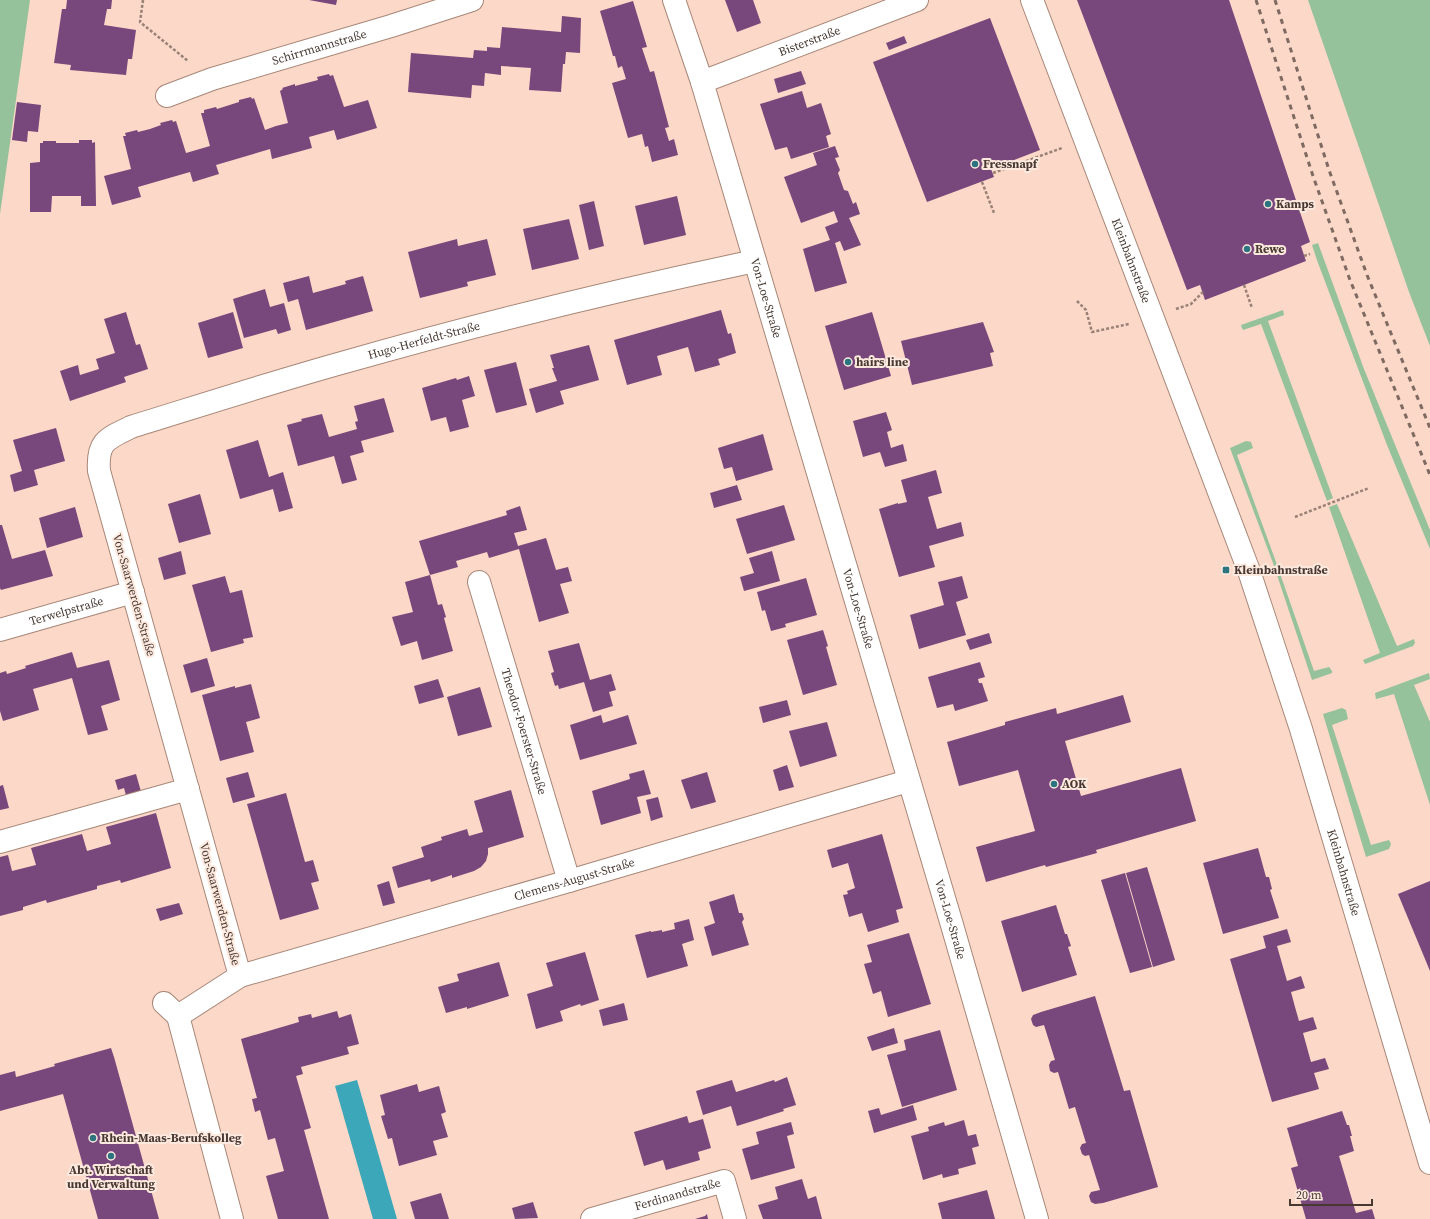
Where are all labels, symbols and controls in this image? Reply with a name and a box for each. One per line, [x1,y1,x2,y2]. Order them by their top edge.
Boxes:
street label: Bisterstraße [776,22,843,60]
street label: Schirrmannstraße [270,26,368,69]
place label: Fressnapf [983,156,1039,172]
marker: Fressnapf [970,159,980,169]
place label: Kamps [1276,196,1315,212]
marker: Kamps [1263,199,1273,209]
street label: Kleinbahnstraße [1108,216,1154,305]
place label: Rewe [1255,241,1285,257]
marker: Rewe [1242,244,1252,254]
street label: Von-Loe-Straße [747,256,786,340]
street label: Hugo-Herfeldt-Straße [366,318,482,363]
place label: hairs line [856,354,908,370]
marker: hairs line [843,357,853,367]
street label: Von-Saarwerden-Straße [109,532,159,658]
place label: Kleinbahnstraße [1234,562,1328,578]
marker: Kleinbahnstraße [1221,565,1231,575]
street label: Von-Loe-Straße [839,567,878,651]
street label: Terwelpstraße [27,593,105,629]
street label: Theodor-Foerster-Straße [497,666,551,796]
place label: AOK [1062,776,1087,792]
marker: AOK [1049,779,1059,789]
street label: Kleinbahnstraße [1323,827,1364,918]
street label: Von-Saarwerden-Straße [196,841,244,967]
street label: Clemens-August-Straße [512,854,637,904]
street label: Von-Loe-Straße [931,877,970,961]
place label: Rhein-Maas-Berufskolleg [101,1130,242,1146]
marker: Rhein-Maas-Berufskolleg [88,1133,98,1143]
marker: Abt. Wirtschaft und Verwaltung [106,1151,116,1161]
place label: Abt. Wirtschaft und Verwaltung [67,1162,155,1192]
street label: Ferdinandstraße [633,1174,722,1214]
scale bar [1290,1181,1372,1207]
text: 20 m [1296,1187,1322,1203]

